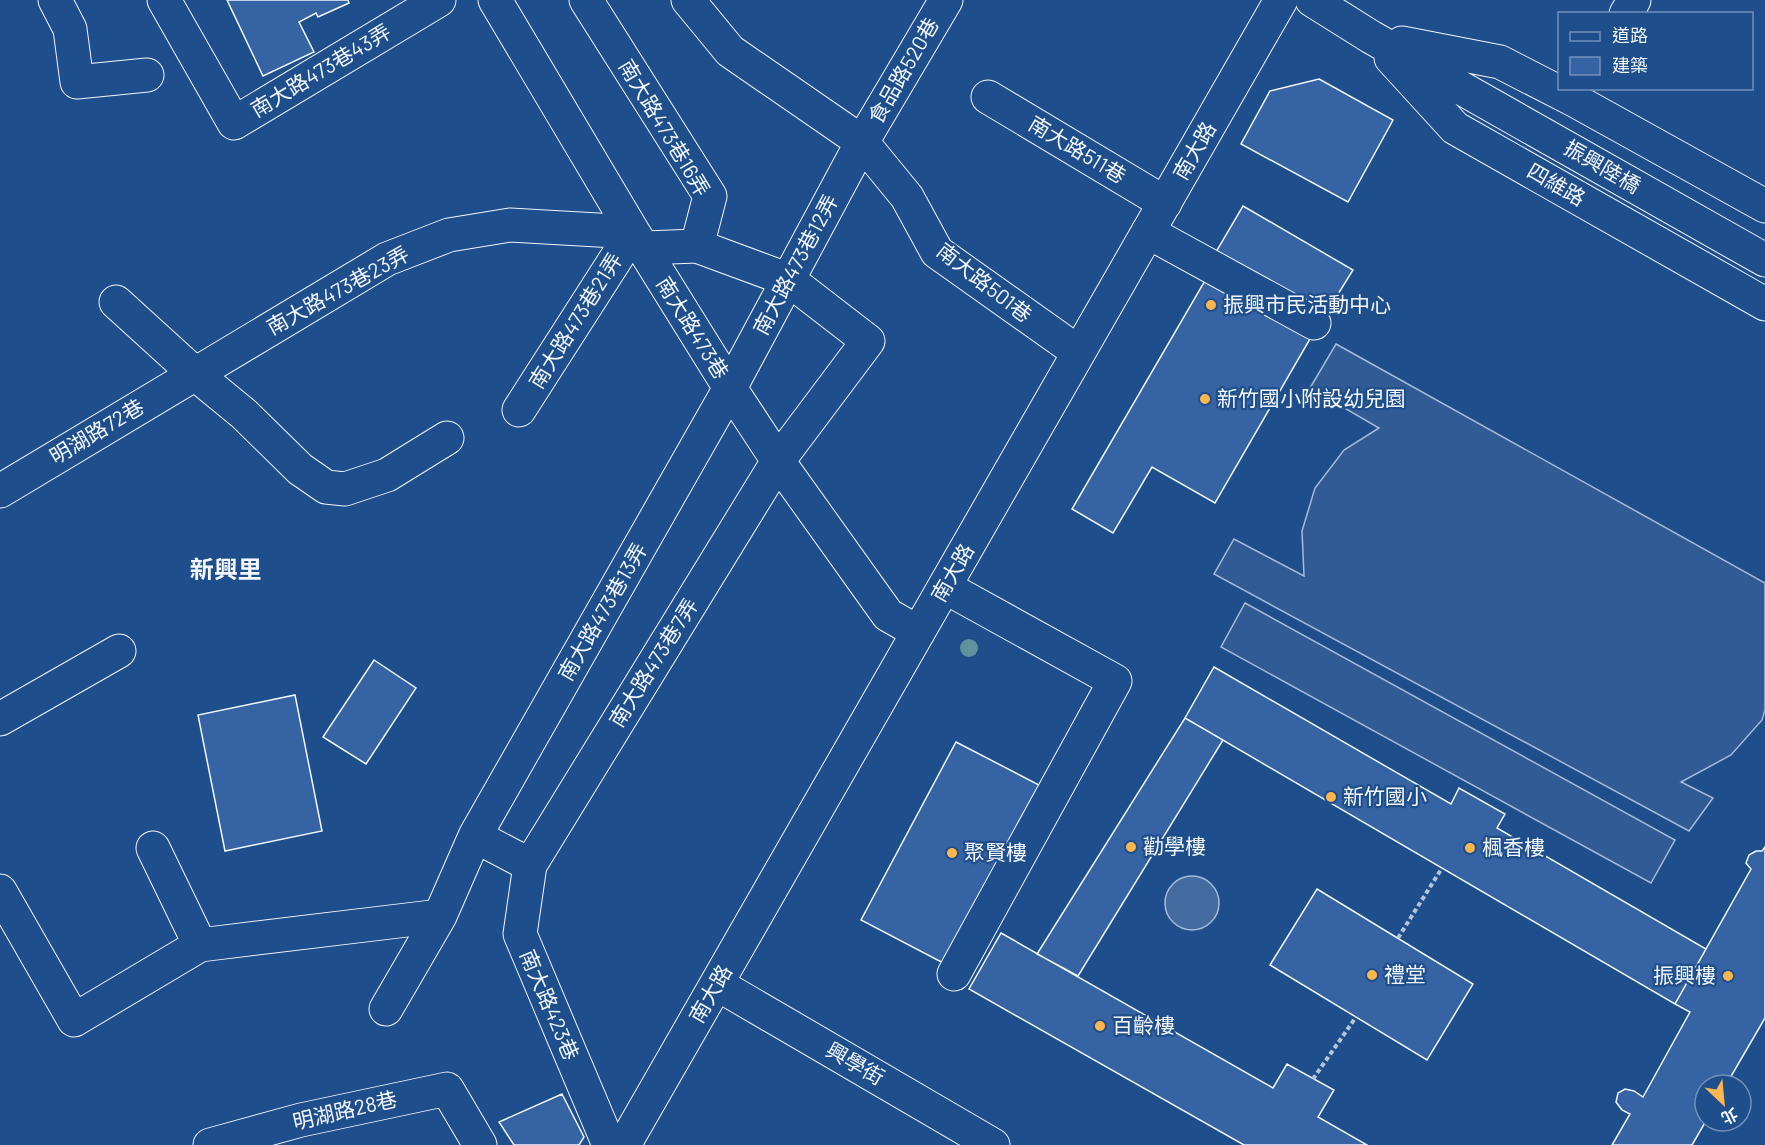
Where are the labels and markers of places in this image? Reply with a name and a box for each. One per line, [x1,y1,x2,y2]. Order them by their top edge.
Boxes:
place label: 振興市民活動中心 [1223,291,1391,316]
marker: 振興市民活動中心 [1204,298,1218,312]
place label: 新竹國小附設幼兒園 [1217,385,1406,410]
marker: 新竹國小附設幼兒園 [1198,392,1212,406]
place label: 新竹國小 [1343,783,1427,808]
marker: 新竹國小 [1324,790,1338,804]
place label: 勸學樓 [1143,833,1206,858]
place label: 楓香樓 [1482,834,1545,859]
place label: 聚賢樓 [964,839,1027,864]
marker: 勸學樓 [1124,840,1138,854]
marker: 楓香樓 [1463,841,1477,855]
marker: 聚賢樓 [945,846,959,860]
place label: 禮堂 [1384,961,1426,986]
place label: 振興樓 [1653,962,1716,987]
marker: 禮堂 [1365,968,1379,982]
marker: 振興樓 [1721,969,1735,983]
place label: 百齡樓 [1112,1012,1175,1037]
marker: 百齡樓 [1093,1019,1107,1033]

